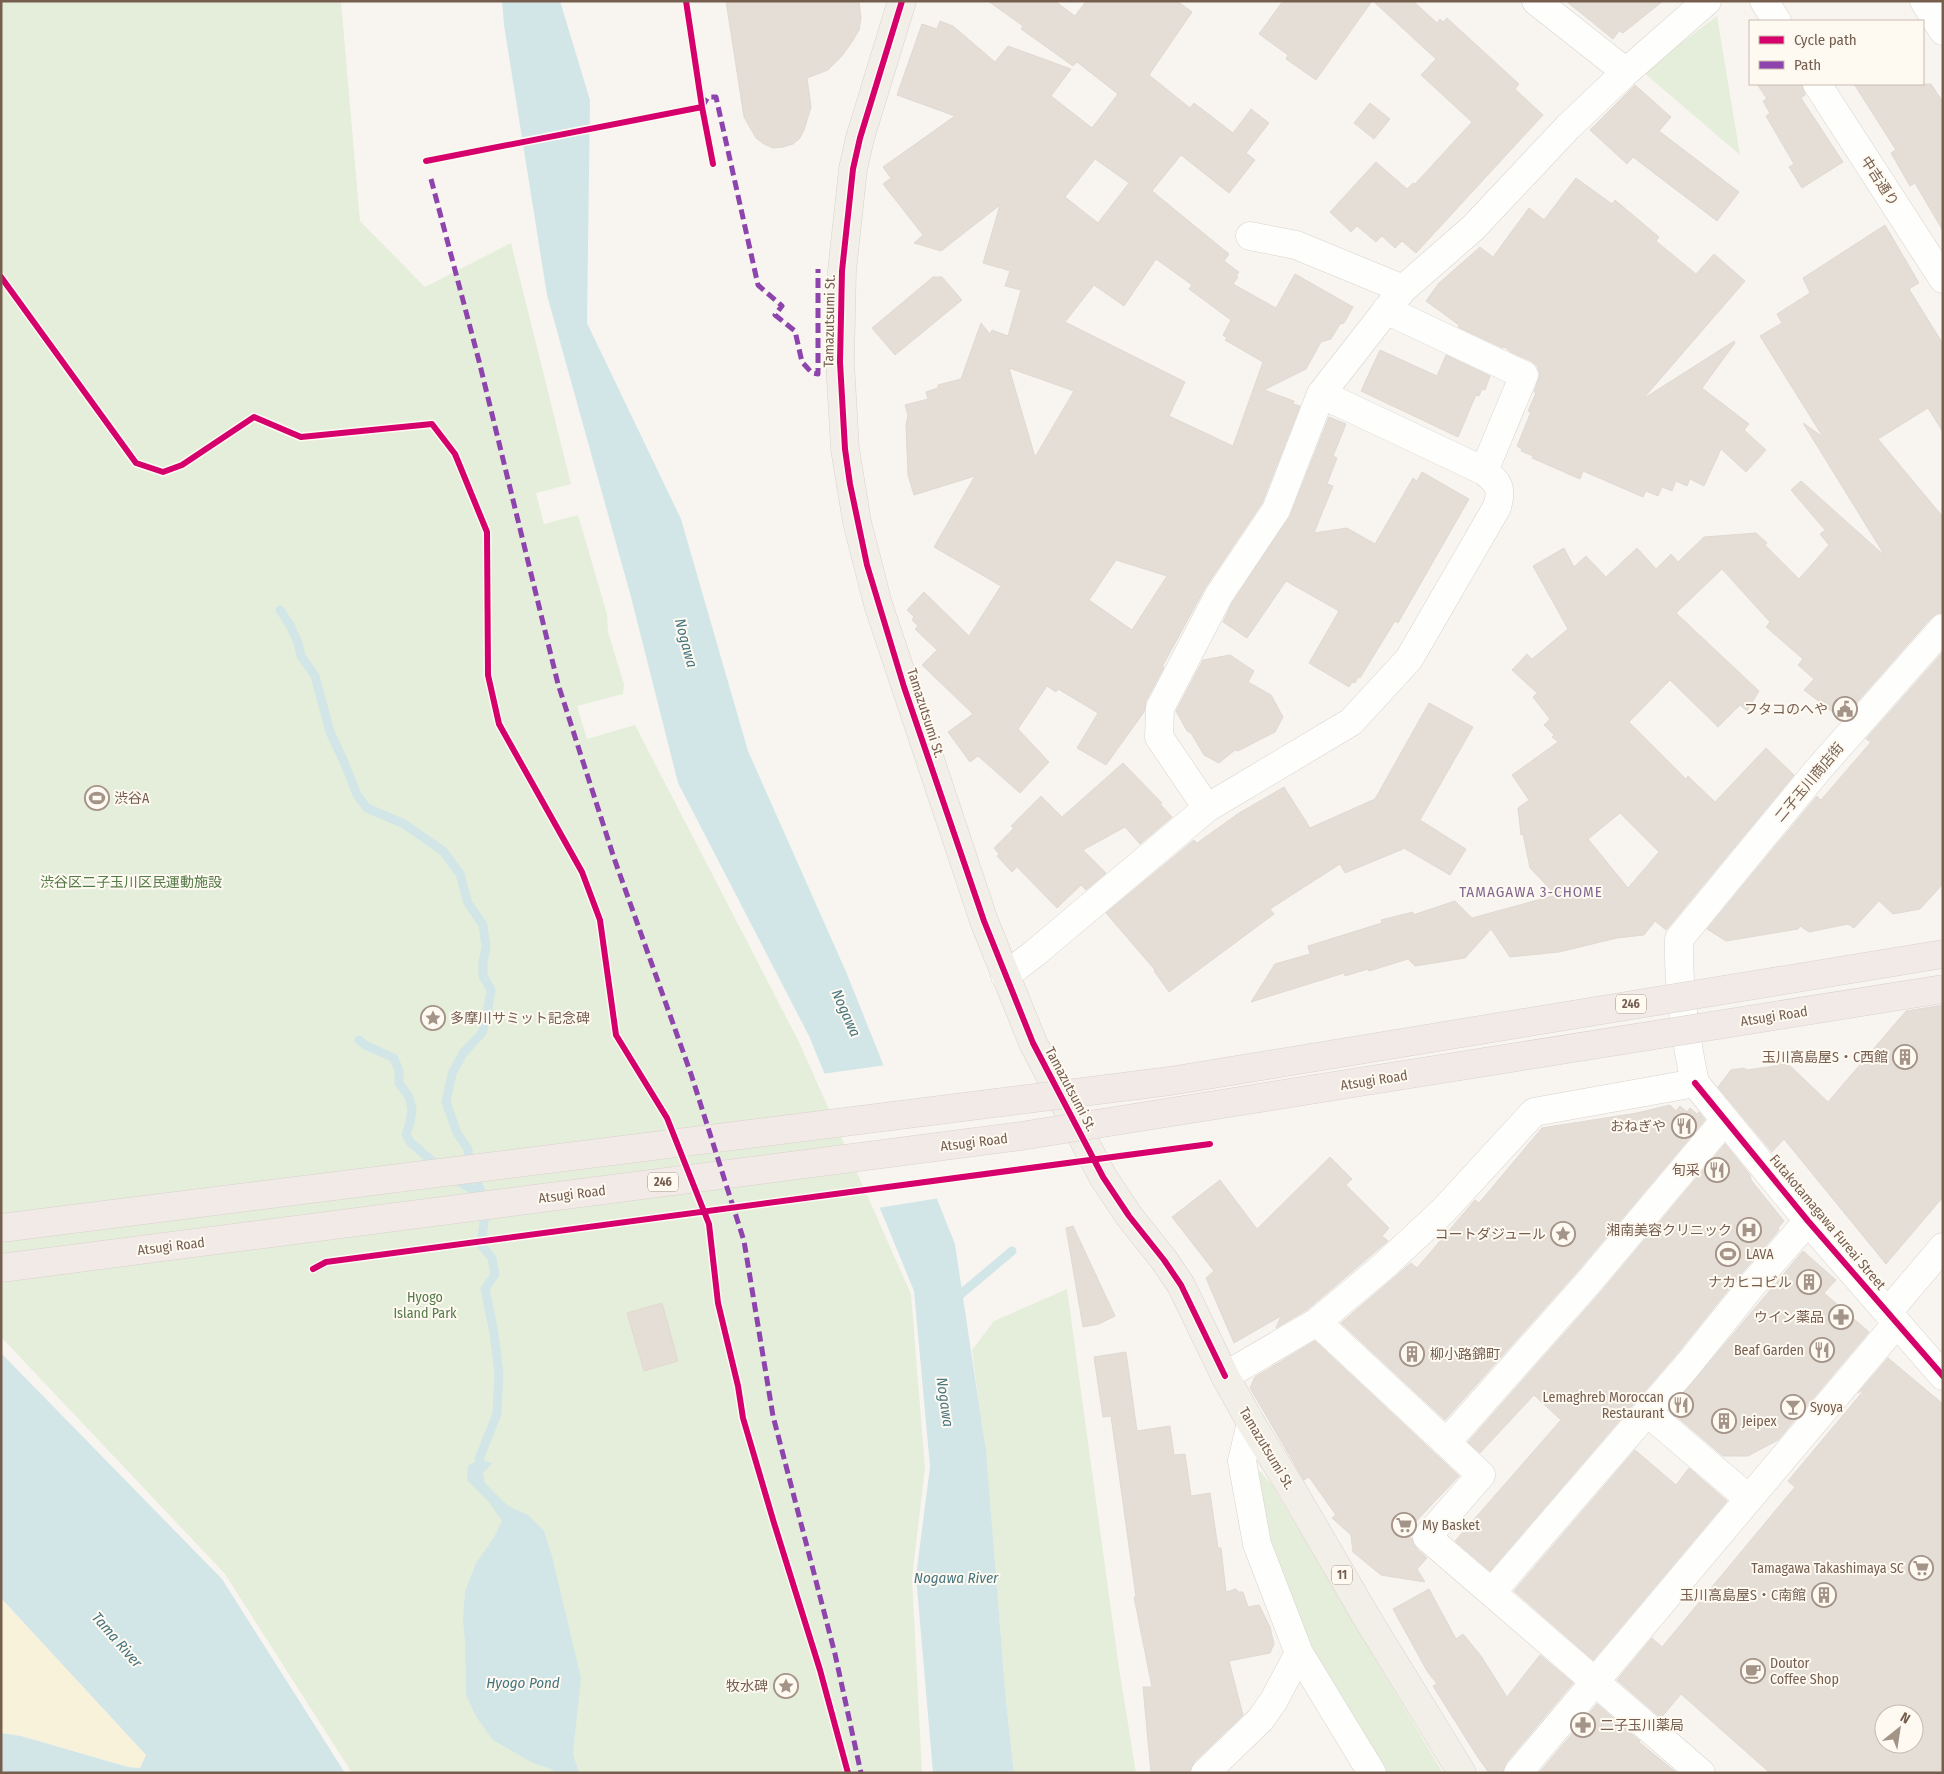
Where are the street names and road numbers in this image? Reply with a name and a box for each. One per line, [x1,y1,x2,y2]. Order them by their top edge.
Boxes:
street label: 中吉通り [1857,153,1902,209]
street label: Tamazutsumi St. [820,274,839,368]
street label: Tamazutsumi St. [903,666,948,760]
street label: 二子玉川商店街 [1771,739,1847,825]
road number: 246 [1616,994,1646,1014]
street label: Atsugi Road [1739,1003,1809,1030]
street label: Tamazutsumi St. [1041,1044,1100,1134]
street label: Atsugi Road [1339,1067,1409,1094]
street label: Atsugi Road [939,1130,1009,1155]
street label: Futakotamagawa Fureai Street [1766,1151,1889,1294]
road number: 246 [648,1172,678,1192]
street label: Atsugi Road [537,1182,607,1207]
street label: Atsugi Road [136,1234,206,1259]
street label: Tamazutsumi St. [1235,1404,1298,1493]
road number: 11 [1332,1566,1352,1584]

